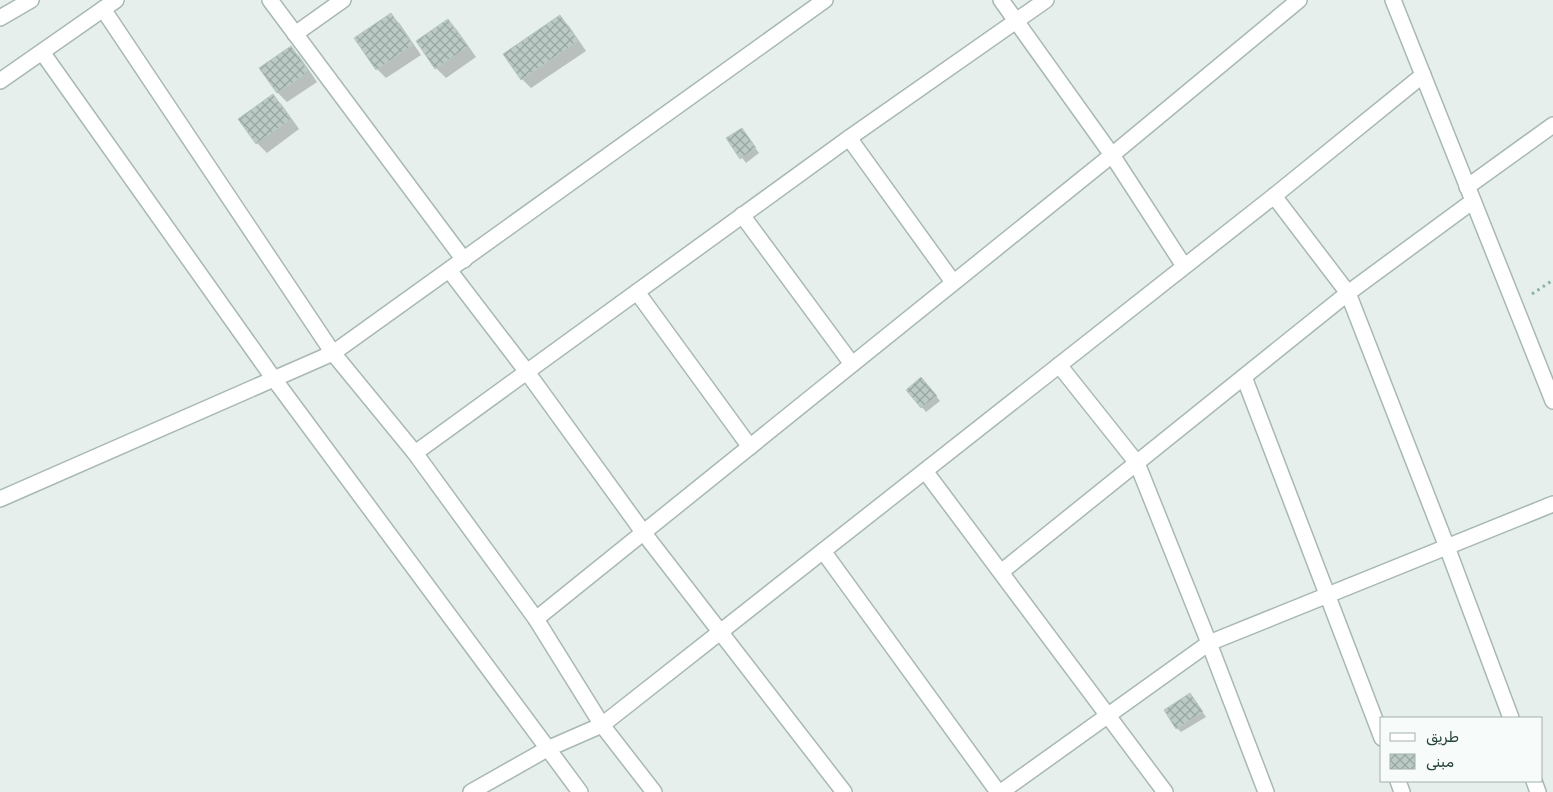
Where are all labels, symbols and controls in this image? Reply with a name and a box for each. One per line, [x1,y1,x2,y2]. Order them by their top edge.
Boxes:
legend [1380,717,1543,782]
text: طريق [1426,728,1459,746]
text: مبنى [1426,753,1454,771]

